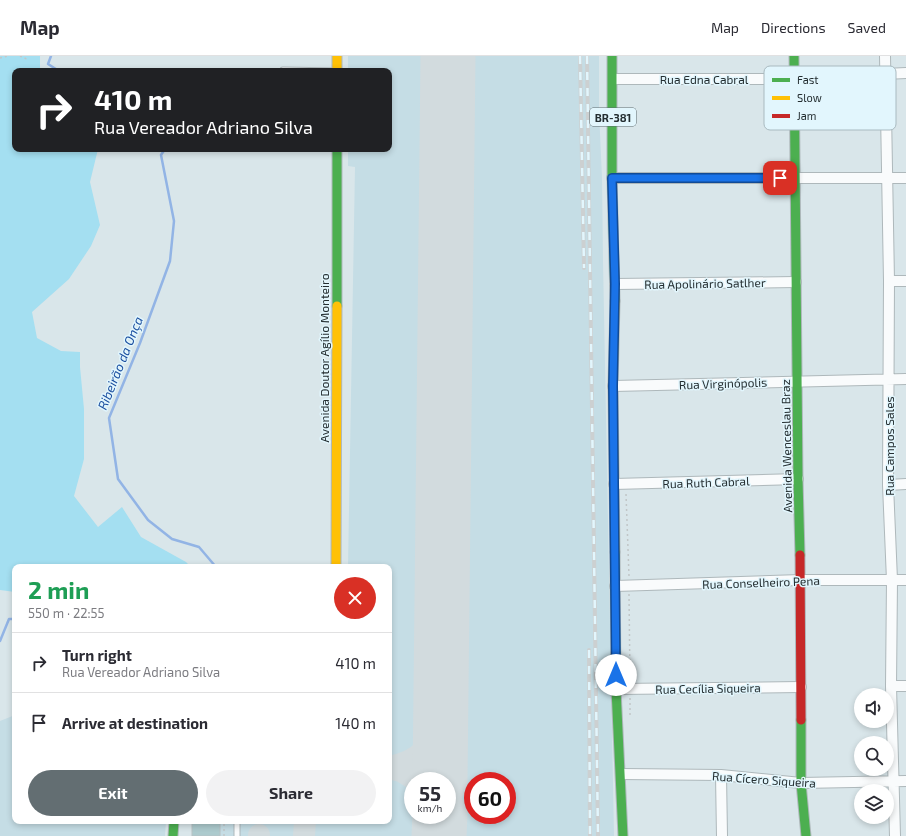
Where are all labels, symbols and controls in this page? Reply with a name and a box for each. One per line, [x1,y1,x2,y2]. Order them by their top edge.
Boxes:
text: Map [20,16,60,39]
text: Map [711,19,739,36]
text: Directions [761,19,826,36]
text: Saved [848,19,886,36]
legend [764,66,896,130]
street label: Rua Edna Cabral [660,72,749,86]
text: Fast [797,73,819,86]
text: 410 m [94,82,172,116]
icon: right [28,84,80,136]
text: Slow [797,91,822,104]
road number: BR-381 [590,108,636,126]
text: Jam [797,109,816,122]
text: Rua Vereador Adriano Silva [94,116,313,138]
pin [763,161,797,195]
icon: arrive [769,167,791,189]
street label: Avenida Doutor Agílio Monteiro [317,273,331,442]
street label: Rua Apolinário Satlher [644,275,766,291]
water label: Ribeirão da Onça [94,314,147,412]
street label: Rua Virginópolis [679,374,767,392]
street label: Avenida Wenceslau Braz [778,379,794,513]
street label: Rua Campos Sales [882,396,896,496]
street label: Rua Ruth Cabral [662,473,750,491]
street label: Rua Conselheiro Pena [702,573,820,591]
text: 2 min [28,575,89,604]
button: close [334,577,376,619]
text: 550 m · 22:55 [28,605,105,621]
text: Turn right [62,646,132,664]
icon: right [28,652,50,674]
text: 410 m [335,654,376,672]
position arrow [595,654,637,696]
text: Rua Vereador Adriano Silva [62,664,220,680]
street label: Rua Cecília Siqueira [655,680,761,696]
map controls [854,688,894,824]
button: sound [854,688,894,728]
icon: arrive [28,712,50,734]
text: Arrive at destination [62,714,208,732]
text: 140 m [335,714,376,732]
button: search [854,736,894,776]
street label: Rua Cícero Siqueira [712,768,816,790]
button: Exit [28,770,198,816]
button: Share [206,770,376,816]
speed limit sign: 60 [464,772,516,824]
text: 55 [419,781,441,805]
button: layers [854,784,894,824]
text: km/h [418,802,442,814]

